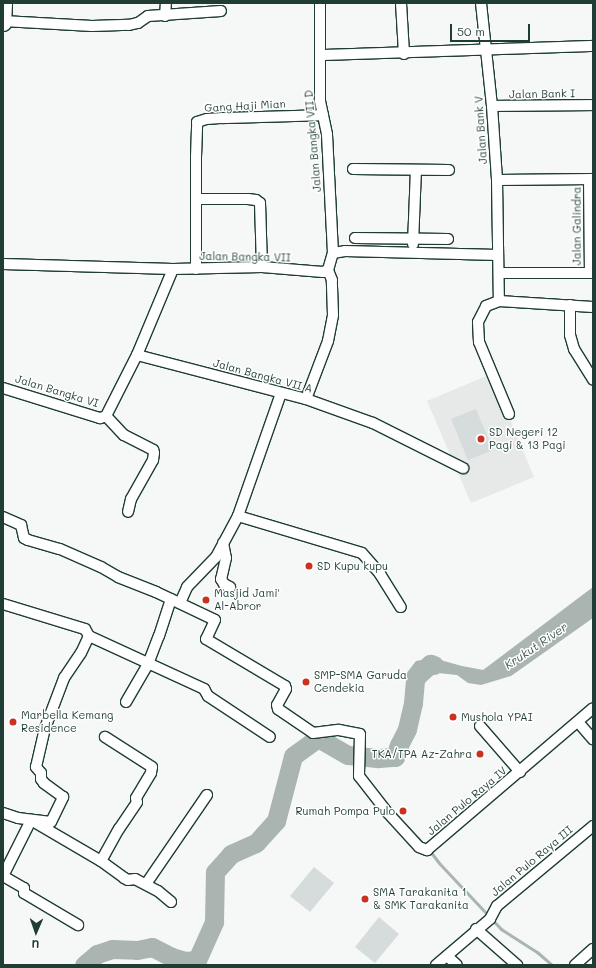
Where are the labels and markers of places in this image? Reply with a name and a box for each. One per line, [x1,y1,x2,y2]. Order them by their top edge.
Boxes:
place label: SD Negeri 12 Pagi & 13 Pagi [489,426,566,452]
marker: SD Negeri 12 Pagi & 13 Pagi [476,434,486,444]
place label: SD Kupu kupu [317,559,388,573]
marker: SD Kupu kupu [304,561,314,571]
place label: Masjid Jami' Al-Abror [214,587,280,613]
marker: Masjid Jami' Al-Abror [201,595,211,605]
place label: SMP-SMA Garuda Cendekia [314,669,407,695]
marker: SMP-SMA Garuda Cendekia [301,677,311,687]
place label: Marbella Kemang Residence [21,709,113,735]
place label: Mushola YPAI [461,710,532,724]
marker: Mushola YPAI [448,712,458,722]
marker: Marbella Kemang Residence [8,717,18,727]
place label: TKA/TPA Az-Zahra [372,747,472,761]
marker: TKA/TPA Az-Zahra [475,749,485,759]
place label: Rumah Pompa Pulo [295,804,395,818]
marker: Rumah Pompa Pulo [398,806,408,816]
place label: SMA Tarakanita 1 & SMK Tarakanita [373,886,469,912]
marker: SMA Tarakanita 1 & SMK Tarakanita [360,894,370,904]

